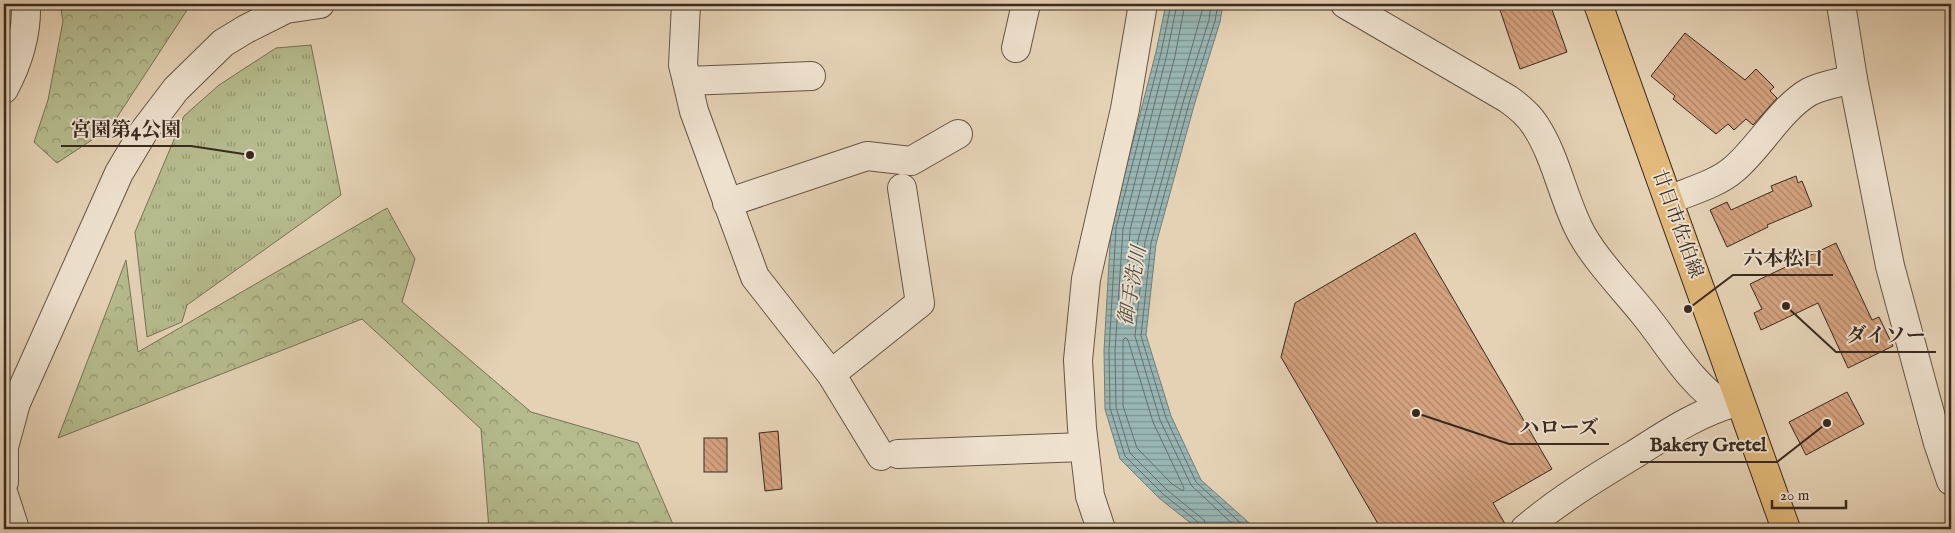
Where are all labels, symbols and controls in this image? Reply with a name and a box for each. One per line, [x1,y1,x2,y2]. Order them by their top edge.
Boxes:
callout: 宮園第4公園 [61,111,191,146]
text: 宮園第4公園 [71,118,181,143]
street label: 廿日市佐伯線 [1646,166,1708,282]
callout: 六本松口 [1733,240,1833,275]
water label: 御手洗川 [1114,242,1153,328]
text: 六本松口 [1743,247,1823,272]
callout: ダイソー [1836,317,1936,352]
text: ダイソー [1846,324,1926,349]
callout: ハローズ [1509,409,1609,444]
text: ハローズ [1520,416,1599,441]
callout: Bakery Gretel [1640,427,1777,462]
text: Bakery Gretel [1649,433,1767,458]
scale bar [1772,478,1846,510]
text: 20 m [1780,486,1810,505]

